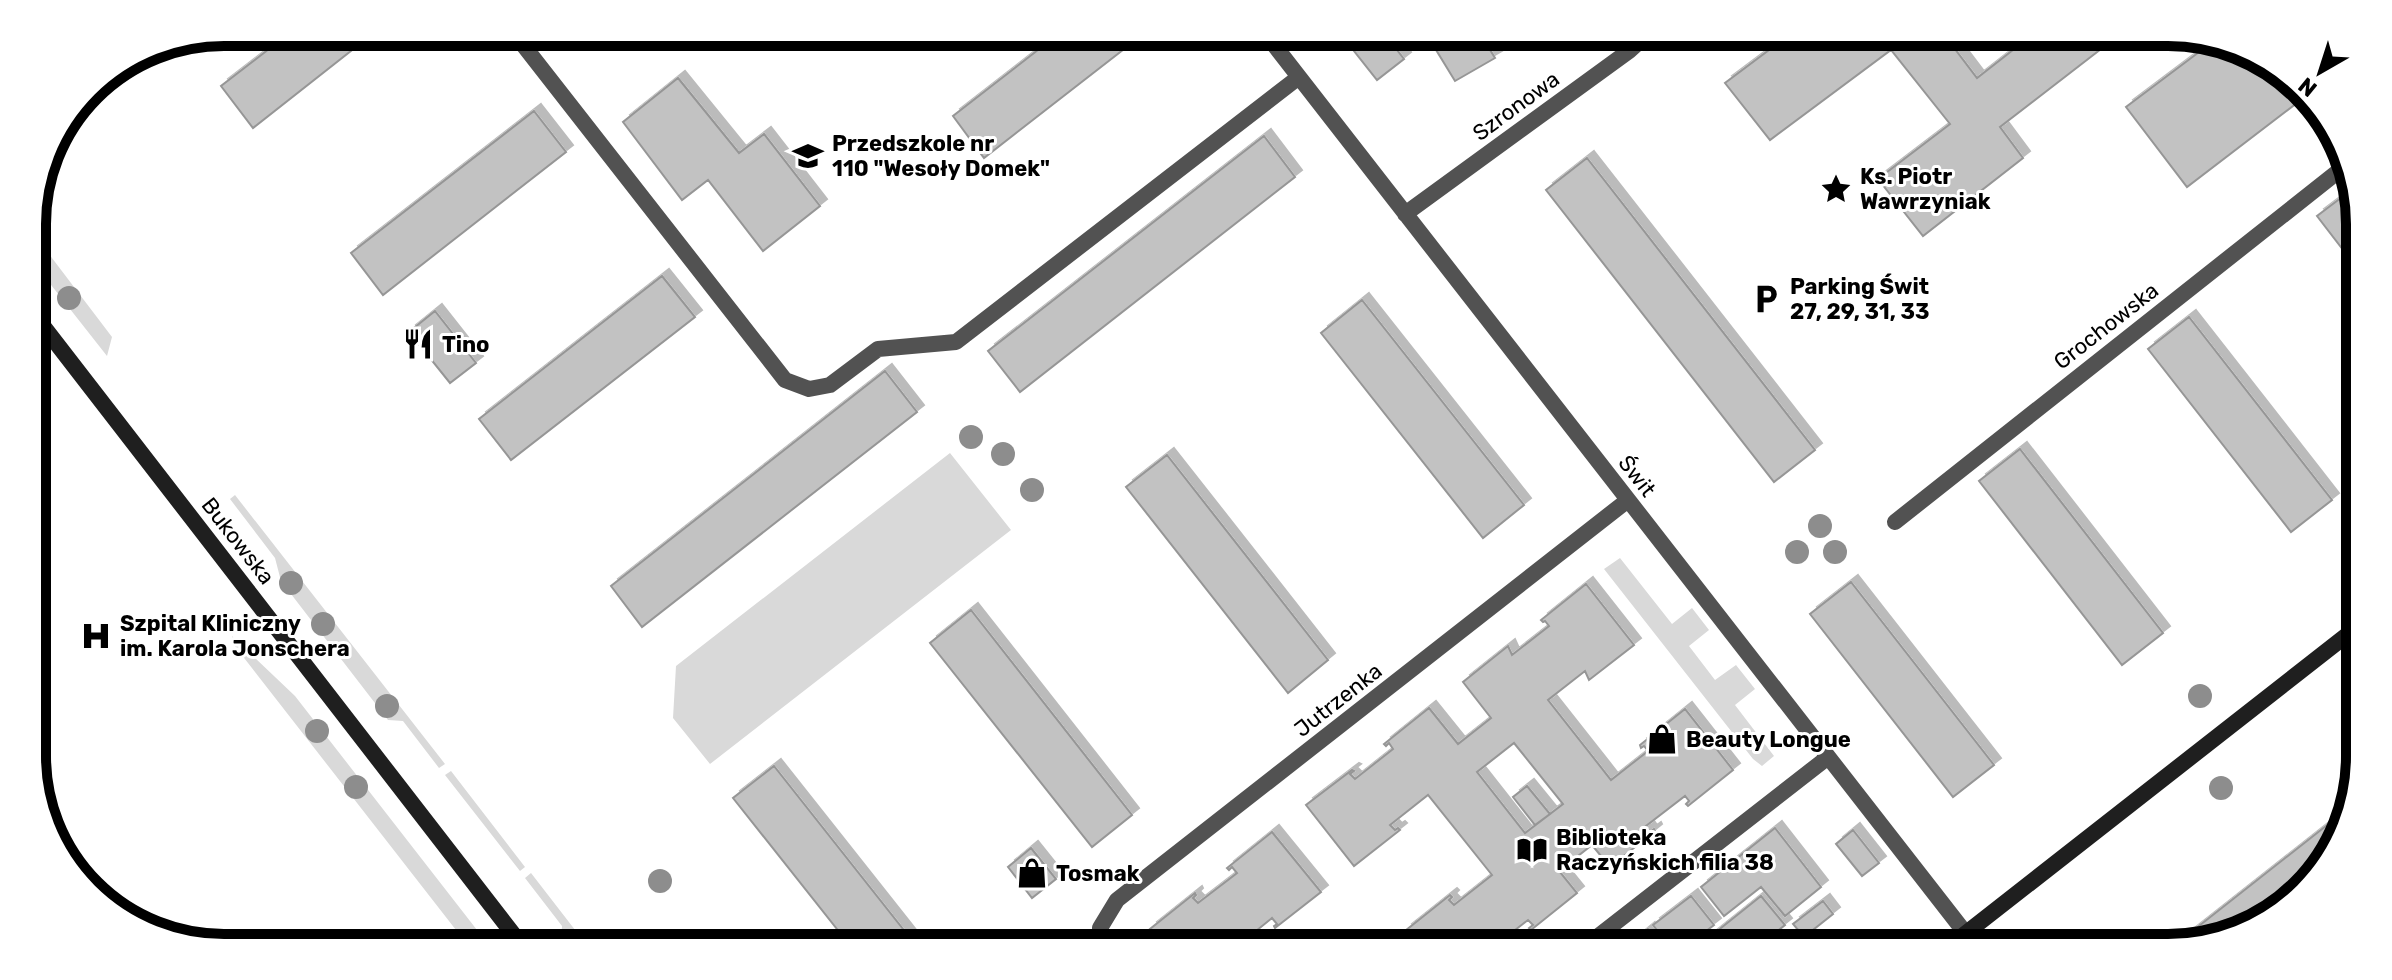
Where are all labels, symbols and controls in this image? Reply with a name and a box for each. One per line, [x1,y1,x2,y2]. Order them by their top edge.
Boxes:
north arrow [2280,32,2360,112]
street label: Szronowa [1467,65,1565,147]
text: N [2293,72,2322,103]
place label: Przedszkole nr 110 "Wesoły Domek" [832,130,1050,182]
school or university icon: Przedszkole nr 110 "Wesoły Domek" [791,139,825,173]
place label: Ks. Piotr Wawrzyniak [1860,163,1991,215]
place icon: Ks. Piotr Wawrzyniak [1819,172,1853,206]
place label: Parking Świt 27, 29, 31, 33 [1790,273,1929,325]
street label: Grochowska [2048,277,2164,375]
parking icon: Parking Świt 27, 29, 31, 33 [1749,282,1783,316]
restaurant icon: Tino [401,327,435,361]
place label: Tino [442,331,490,358]
street label: Świt [1612,450,1662,502]
street label: Bukowska [196,492,280,590]
place label: Szpital Kliniczny im. Karola Jonschera [120,610,350,662]
hospital icon: Szpital Kliniczny im. Karola Jonschera [79,619,113,653]
street label: Jutrzenka [1289,657,1387,743]
shop icon: Beauty Longue [1645,722,1679,756]
place label: Beauty Longue [1686,726,1851,753]
place label: Biblioteka Raczyńskich filia 38 [1556,824,1774,876]
library icon: Biblioteka Raczyńskich filia 38 [1515,833,1549,867]
shop icon: Tosmak [1015,856,1049,890]
place label: Tosmak [1056,860,1140,887]

